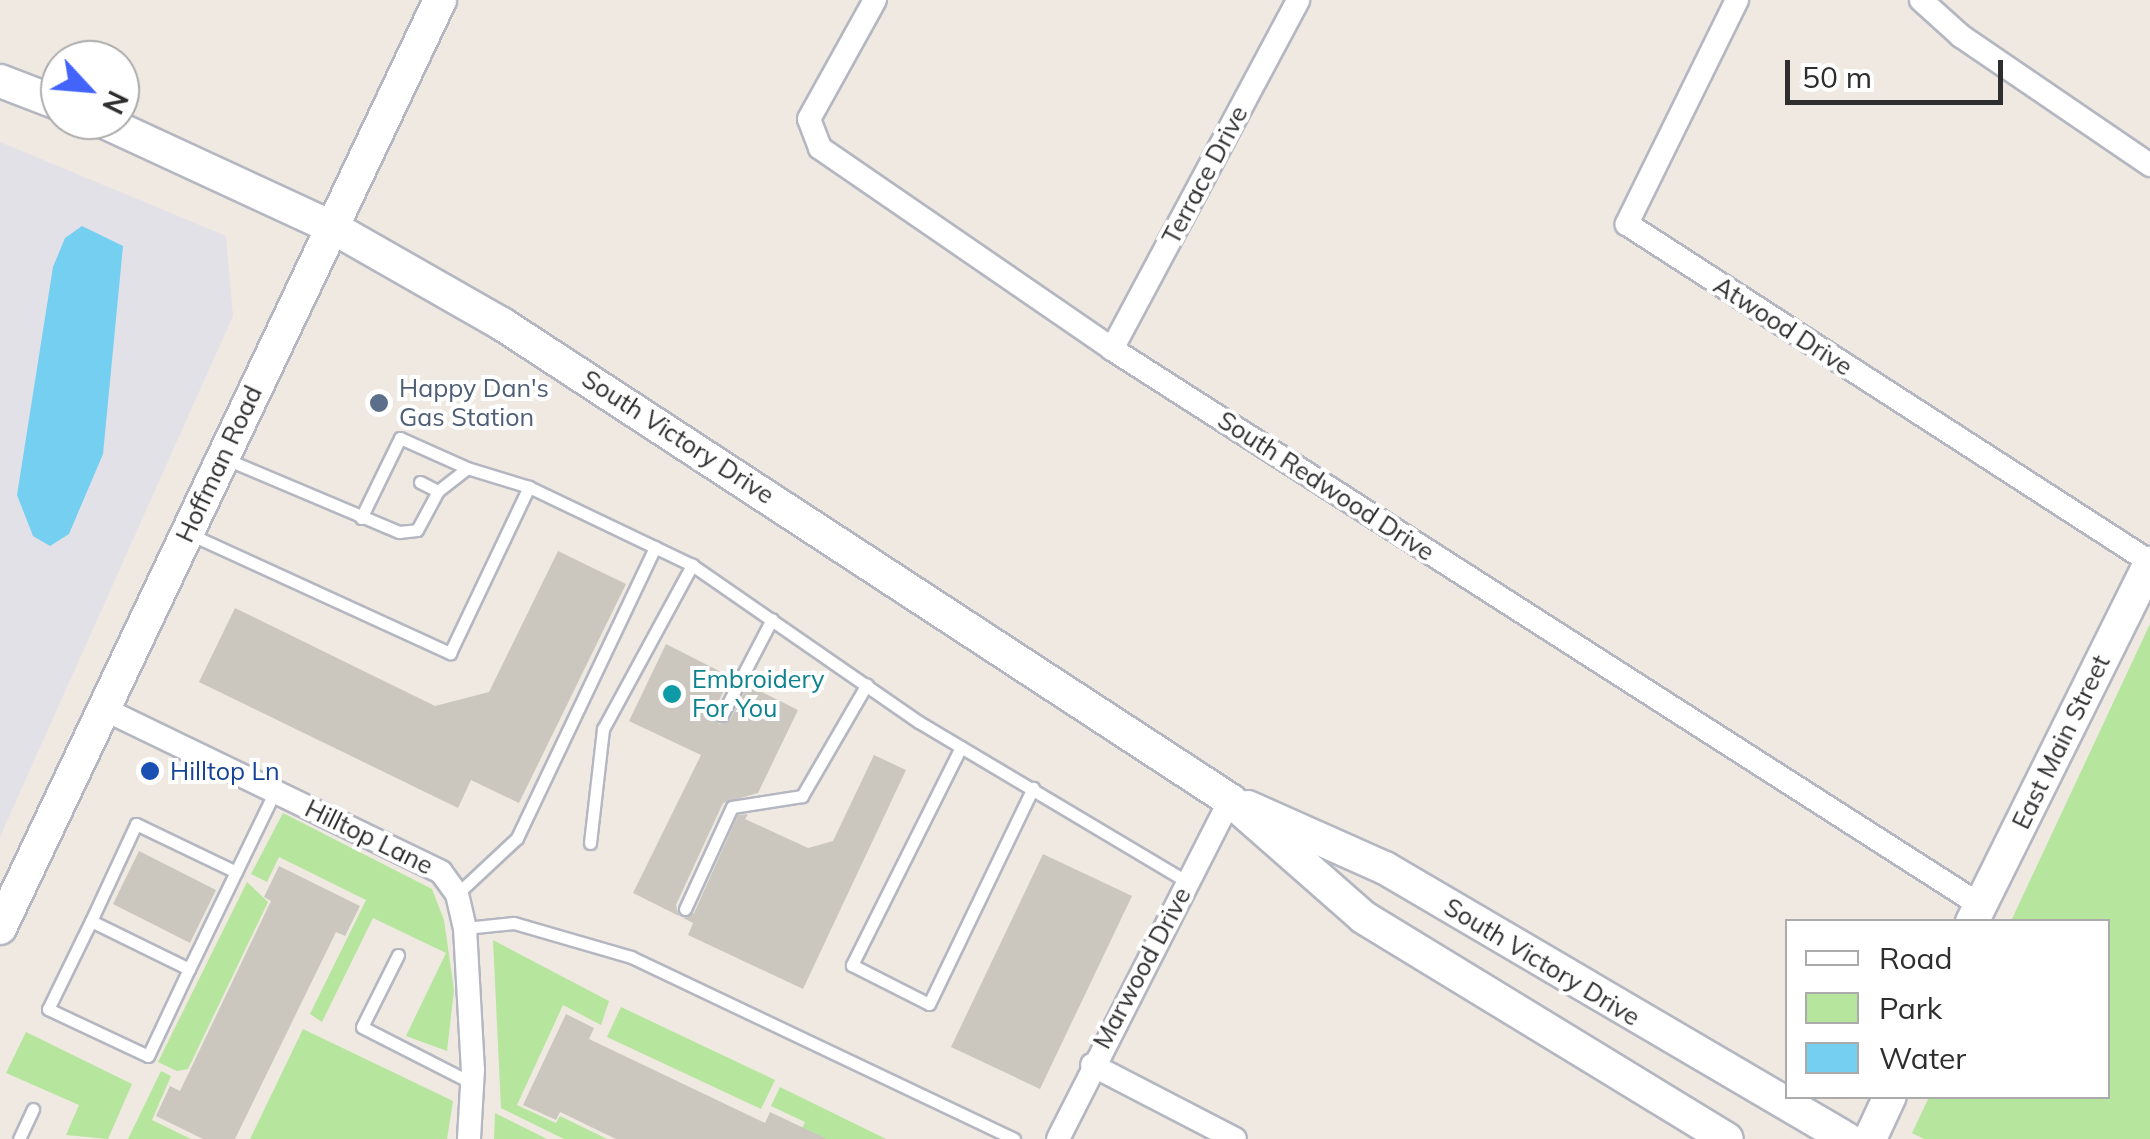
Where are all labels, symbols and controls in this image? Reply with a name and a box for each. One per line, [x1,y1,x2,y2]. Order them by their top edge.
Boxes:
north arrow [40,40,140,140]
scale bar [1790,40,2008,102]
text: 50 m [1802,58,1872,96]
text: N [95,85,136,120]
street label: Terrace Drive [1156,101,1254,249]
street label: Atwood Drive [1708,270,1858,382]
street label: South Victory Drive [576,364,780,510]
place label: Happy Dan's Gas Station [399,374,549,433]
street label: Hoffman Road [170,381,268,547]
marker: Happy Dan's Gas Station [368,392,390,414]
street label: South Redwood Drive [1212,405,1440,567]
street label: East Main Street [2006,650,2116,834]
place label: Embroidery For You [692,665,824,724]
marker: Embroidery For You [661,683,683,705]
place label: Hilltop Ln [170,756,280,786]
marker: Hilltop Ln [139,760,161,782]
street label: Hilltop Lane [300,793,438,881]
street label: Marwood Drive [1087,882,1197,1054]
street label: South Victory Drive [1439,892,1645,1032]
legend [1785,919,2110,1099]
text: Road [1879,939,1953,977]
text: Park [1879,989,1942,1027]
text: Water [1879,1039,1966,1077]

